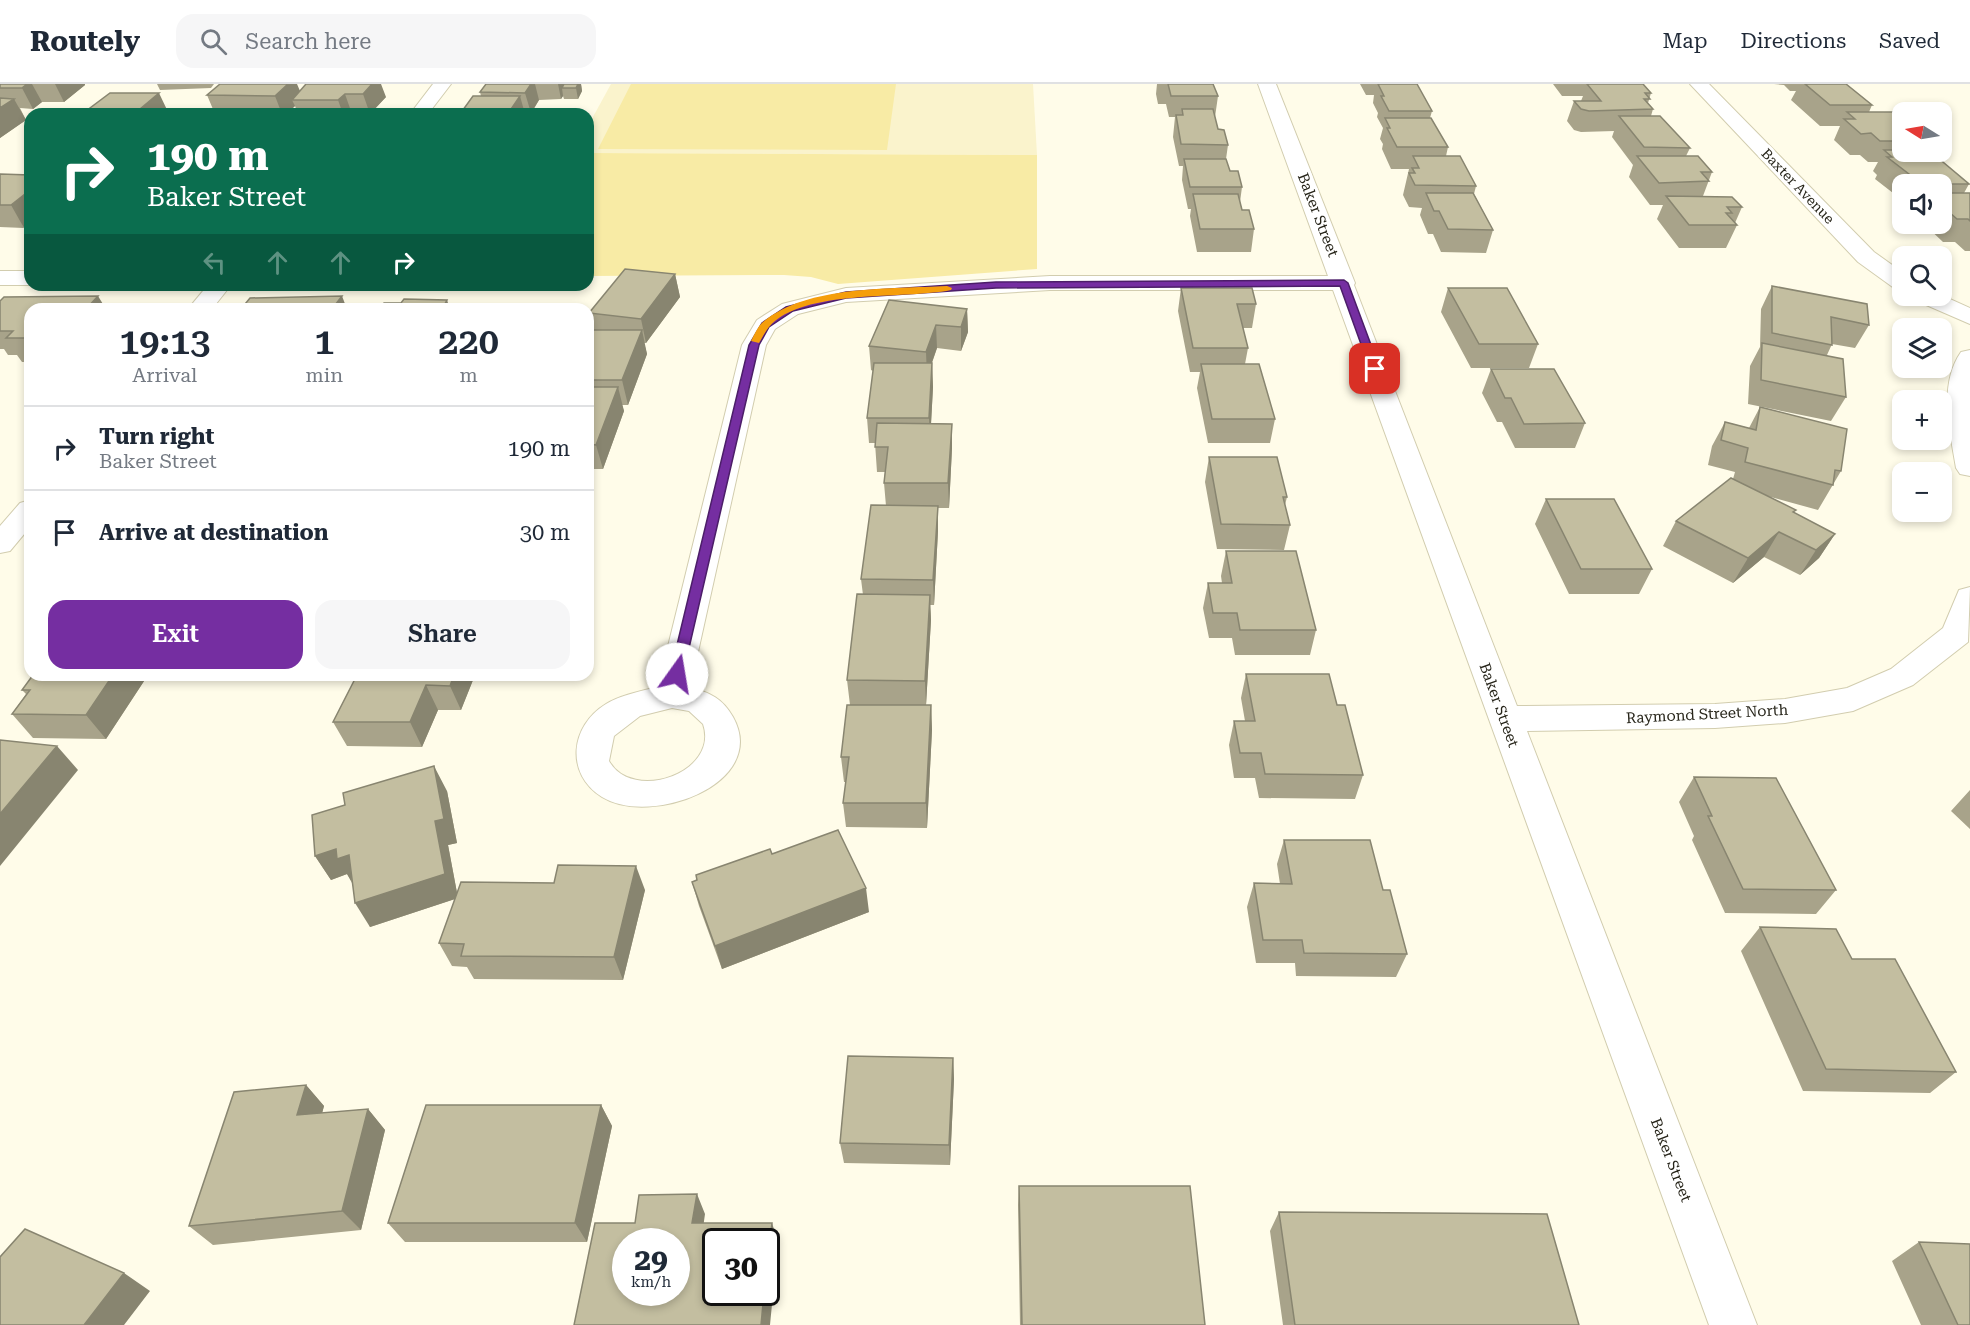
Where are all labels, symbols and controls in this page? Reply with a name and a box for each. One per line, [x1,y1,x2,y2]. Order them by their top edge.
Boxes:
search box [176,14,596,68]
text: Routely [30,25,140,58]
icon: search [197,25,230,58]
text: Search here [245,29,371,54]
text: Map [1663,29,1707,53]
text: Directions [1740,29,1846,53]
text: Saved [1879,29,1940,53]
north arrow [1892,102,1952,162]
map controls [1892,102,1952,522]
text: 190 m [147,131,269,180]
icon: right [48,132,126,210]
street label: Baxter Avenue [1758,145,1838,227]
street label: Baker Street [1294,171,1342,260]
button: sound [1892,174,1952,234]
text: Baker Street [147,181,306,213]
icon: left [198,246,231,279]
icon: ahead [261,246,294,279]
icon: ahead [324,246,357,279]
icon: right [387,246,420,279]
button: search [1892,246,1952,306]
button: layers [1892,318,1952,378]
text: 19:13 [119,321,210,363]
text: 1 [314,321,334,363]
text: 220 [438,321,499,363]
pin [1349,343,1400,394]
icon: arrive [1358,352,1391,385]
text: Arrival [132,363,197,387]
text: min [306,363,343,387]
text: m [459,363,478,387]
button: + [1892,390,1952,450]
text: Turn right [99,424,214,449]
icon: right [48,432,81,465]
text: 190 m [507,436,570,461]
text: Baker Street [99,449,217,473]
button: − [1892,462,1952,522]
icon: arrive [48,516,81,549]
text: Arrive at destination [99,520,328,545]
text: 30 m [520,520,570,545]
button: Exit [48,600,303,669]
button: Share [315,600,570,669]
position arrow [645,642,709,706]
street label: Baker Street [1475,660,1523,750]
street label: Raymond Street North [1625,701,1789,727]
street label: Baker Street [1647,1116,1695,1205]
speed limit sign: 30 [702,1228,780,1306]
text: 29 [634,1242,668,1277]
text: km/h [631,1273,671,1291]

